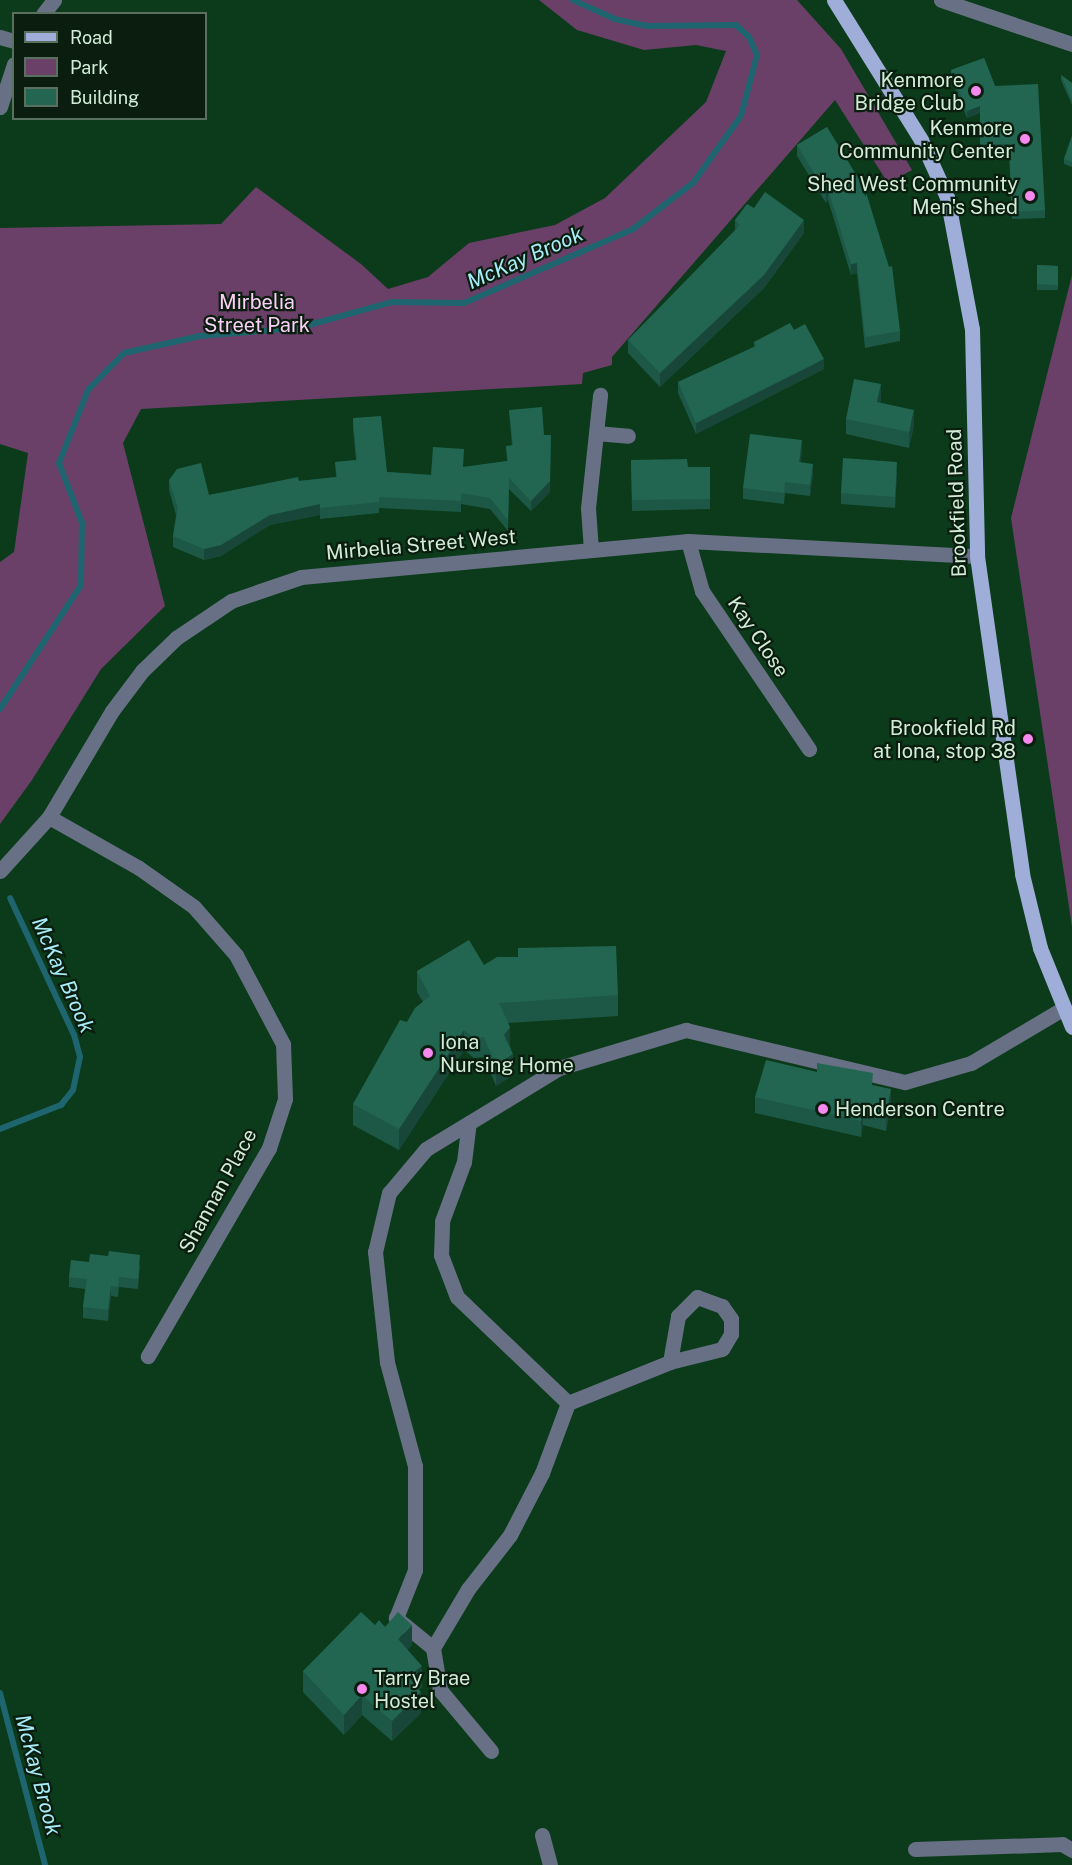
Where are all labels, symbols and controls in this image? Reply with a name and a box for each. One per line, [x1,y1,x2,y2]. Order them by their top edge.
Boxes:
legend [12,12,207,120]
text: Road [70,27,113,48]
text: Park [70,57,108,78]
place label: Kenmore Bridge Club [854,68,964,115]
marker: Kenmore Bridge Club [969,84,983,98]
text: Building [70,87,139,108]
place label: Kenmore Community Center [839,116,1013,163]
marker: Kenmore Community Center [1018,132,1032,146]
place label: Shed West Community Men's Shed [807,172,1018,219]
marker: Shed West Community Men's Shed [1023,189,1037,203]
water label: McKay Brook [463,221,587,295]
park label: Mirbelia Street Park [204,291,310,338]
street label: Brookfield Road [942,428,972,578]
street label: Mirbelia Street West [325,525,517,565]
street label: Kay Close [722,592,794,682]
place label: Brookfield Rd at Iona, stop 38 [873,716,1016,763]
marker: Brookfield Rd at Iona, stop 38 [1021,732,1035,746]
water label: McKay Brook [26,913,100,1037]
place label: Iona Nursing Home [440,1030,574,1077]
marker: Iona Nursing Home [421,1046,435,1060]
place label: Henderson Centre [835,1097,1005,1121]
marker: Henderson Centre [816,1102,830,1116]
street label: Shannan Place [174,1125,262,1257]
place label: Tarry Brae Hostel [374,1666,470,1713]
marker: Tarry Brae Hostel [355,1682,369,1696]
water label: McKay Brook [10,1712,66,1838]

